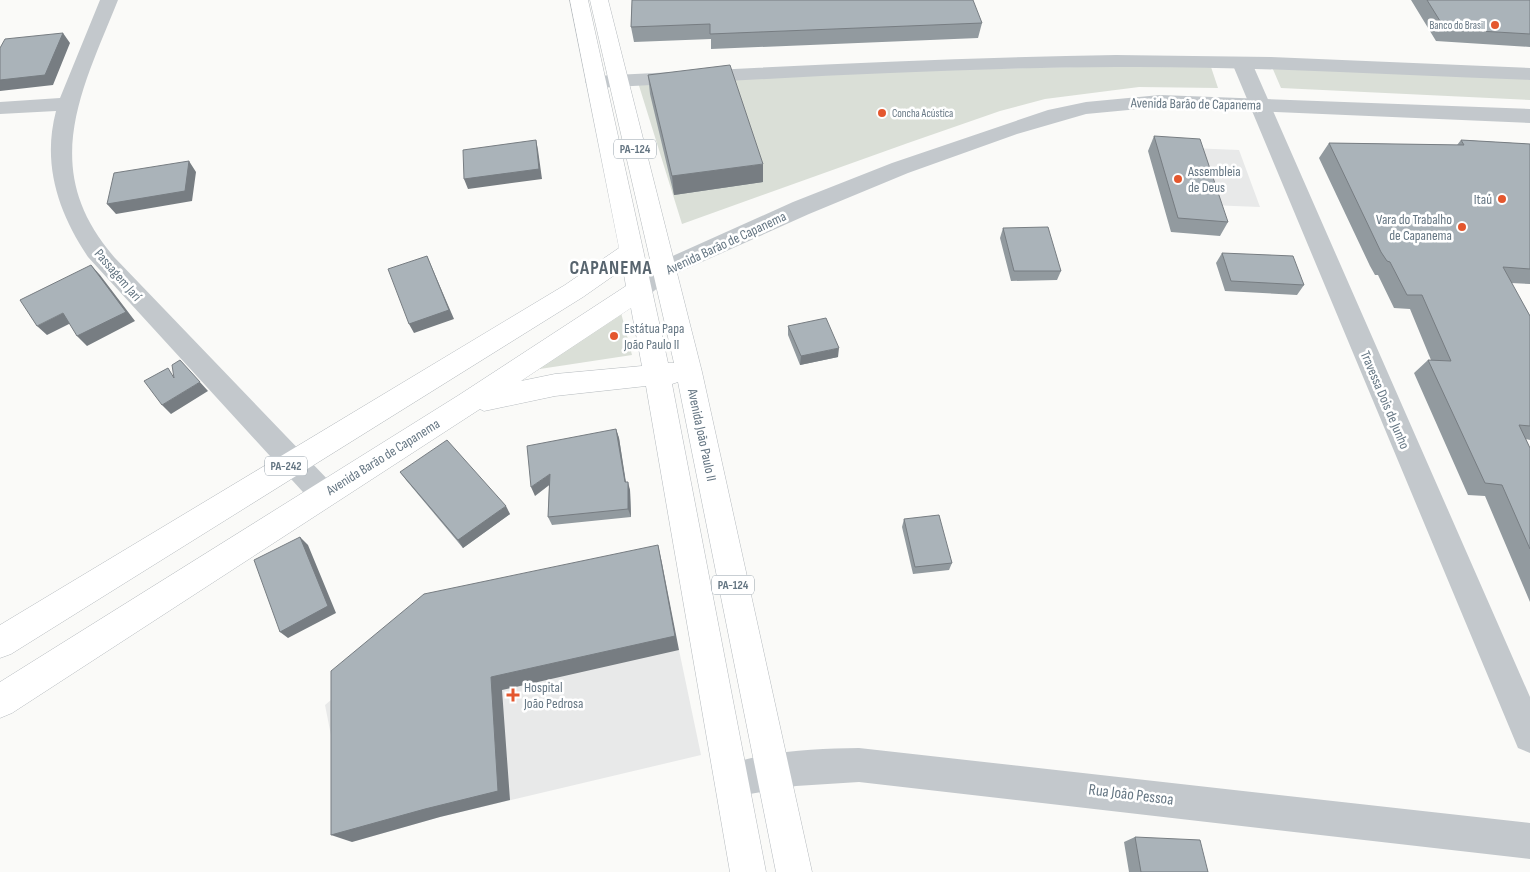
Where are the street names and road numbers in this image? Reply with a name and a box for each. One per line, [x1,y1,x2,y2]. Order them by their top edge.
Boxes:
street label: Avenida Barão de Capanema [1130,94,1261,114]
road number: PA-124 [614,140,656,158]
street label: Avenida Barão de Capanema [662,208,789,279]
street label: Passagem Jarí [91,245,146,305]
street label: Travessa Dois de Junho [1357,348,1413,452]
street label: Avenida João Paulo II [684,386,720,483]
street label: Avenida Barão de Capanema [322,415,443,499]
road number: PA-242 [265,456,307,476]
road number: PA-124 [712,576,754,594]
street label: Rua João Pessoa [1088,780,1174,810]

